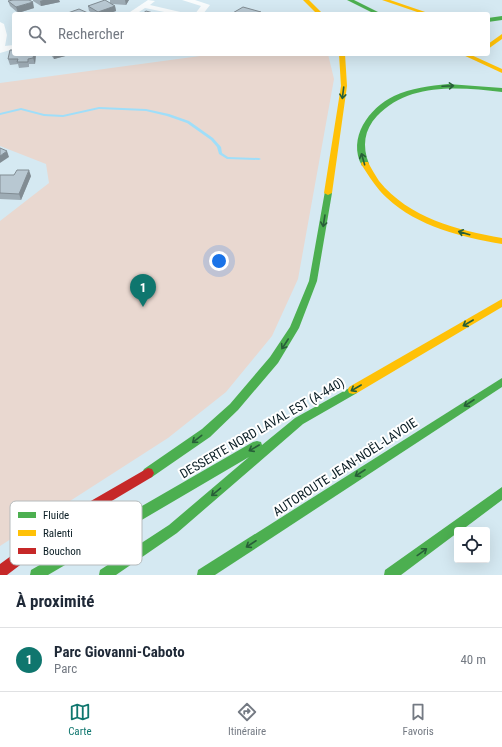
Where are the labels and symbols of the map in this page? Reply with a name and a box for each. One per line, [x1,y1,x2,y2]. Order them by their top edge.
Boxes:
one-way arrow [441,83,454,90]
one-way arrow [339,86,347,99]
one-way arrow [359,152,366,165]
one-way arrow [320,214,328,227]
one-way arrow [458,229,471,236]
your location [209,251,229,271]
pin: 1 [130,274,156,307]
one-way arrow [463,319,474,327]
one-way arrow [280,338,288,350]
street label: DESSERTE NORD LAVAL EST (A-440) [177,375,347,481]
one-way arrow [350,385,362,393]
one-way arrow [464,399,475,407]
street label: AUTOROUTE JEAN-NOËL-LAVOIE [270,415,420,519]
one-way arrow [192,435,203,444]
one-way arrow [248,444,260,452]
one-way arrow [355,469,366,477]
one-way arrow [211,487,222,496]
legend [10,501,142,565]
text: Fluide [43,509,69,522]
text: Ralenti [43,527,73,540]
one-way arrow [246,540,257,548]
text: Bouchon [43,545,81,558]
one-way arrow [416,548,427,556]

